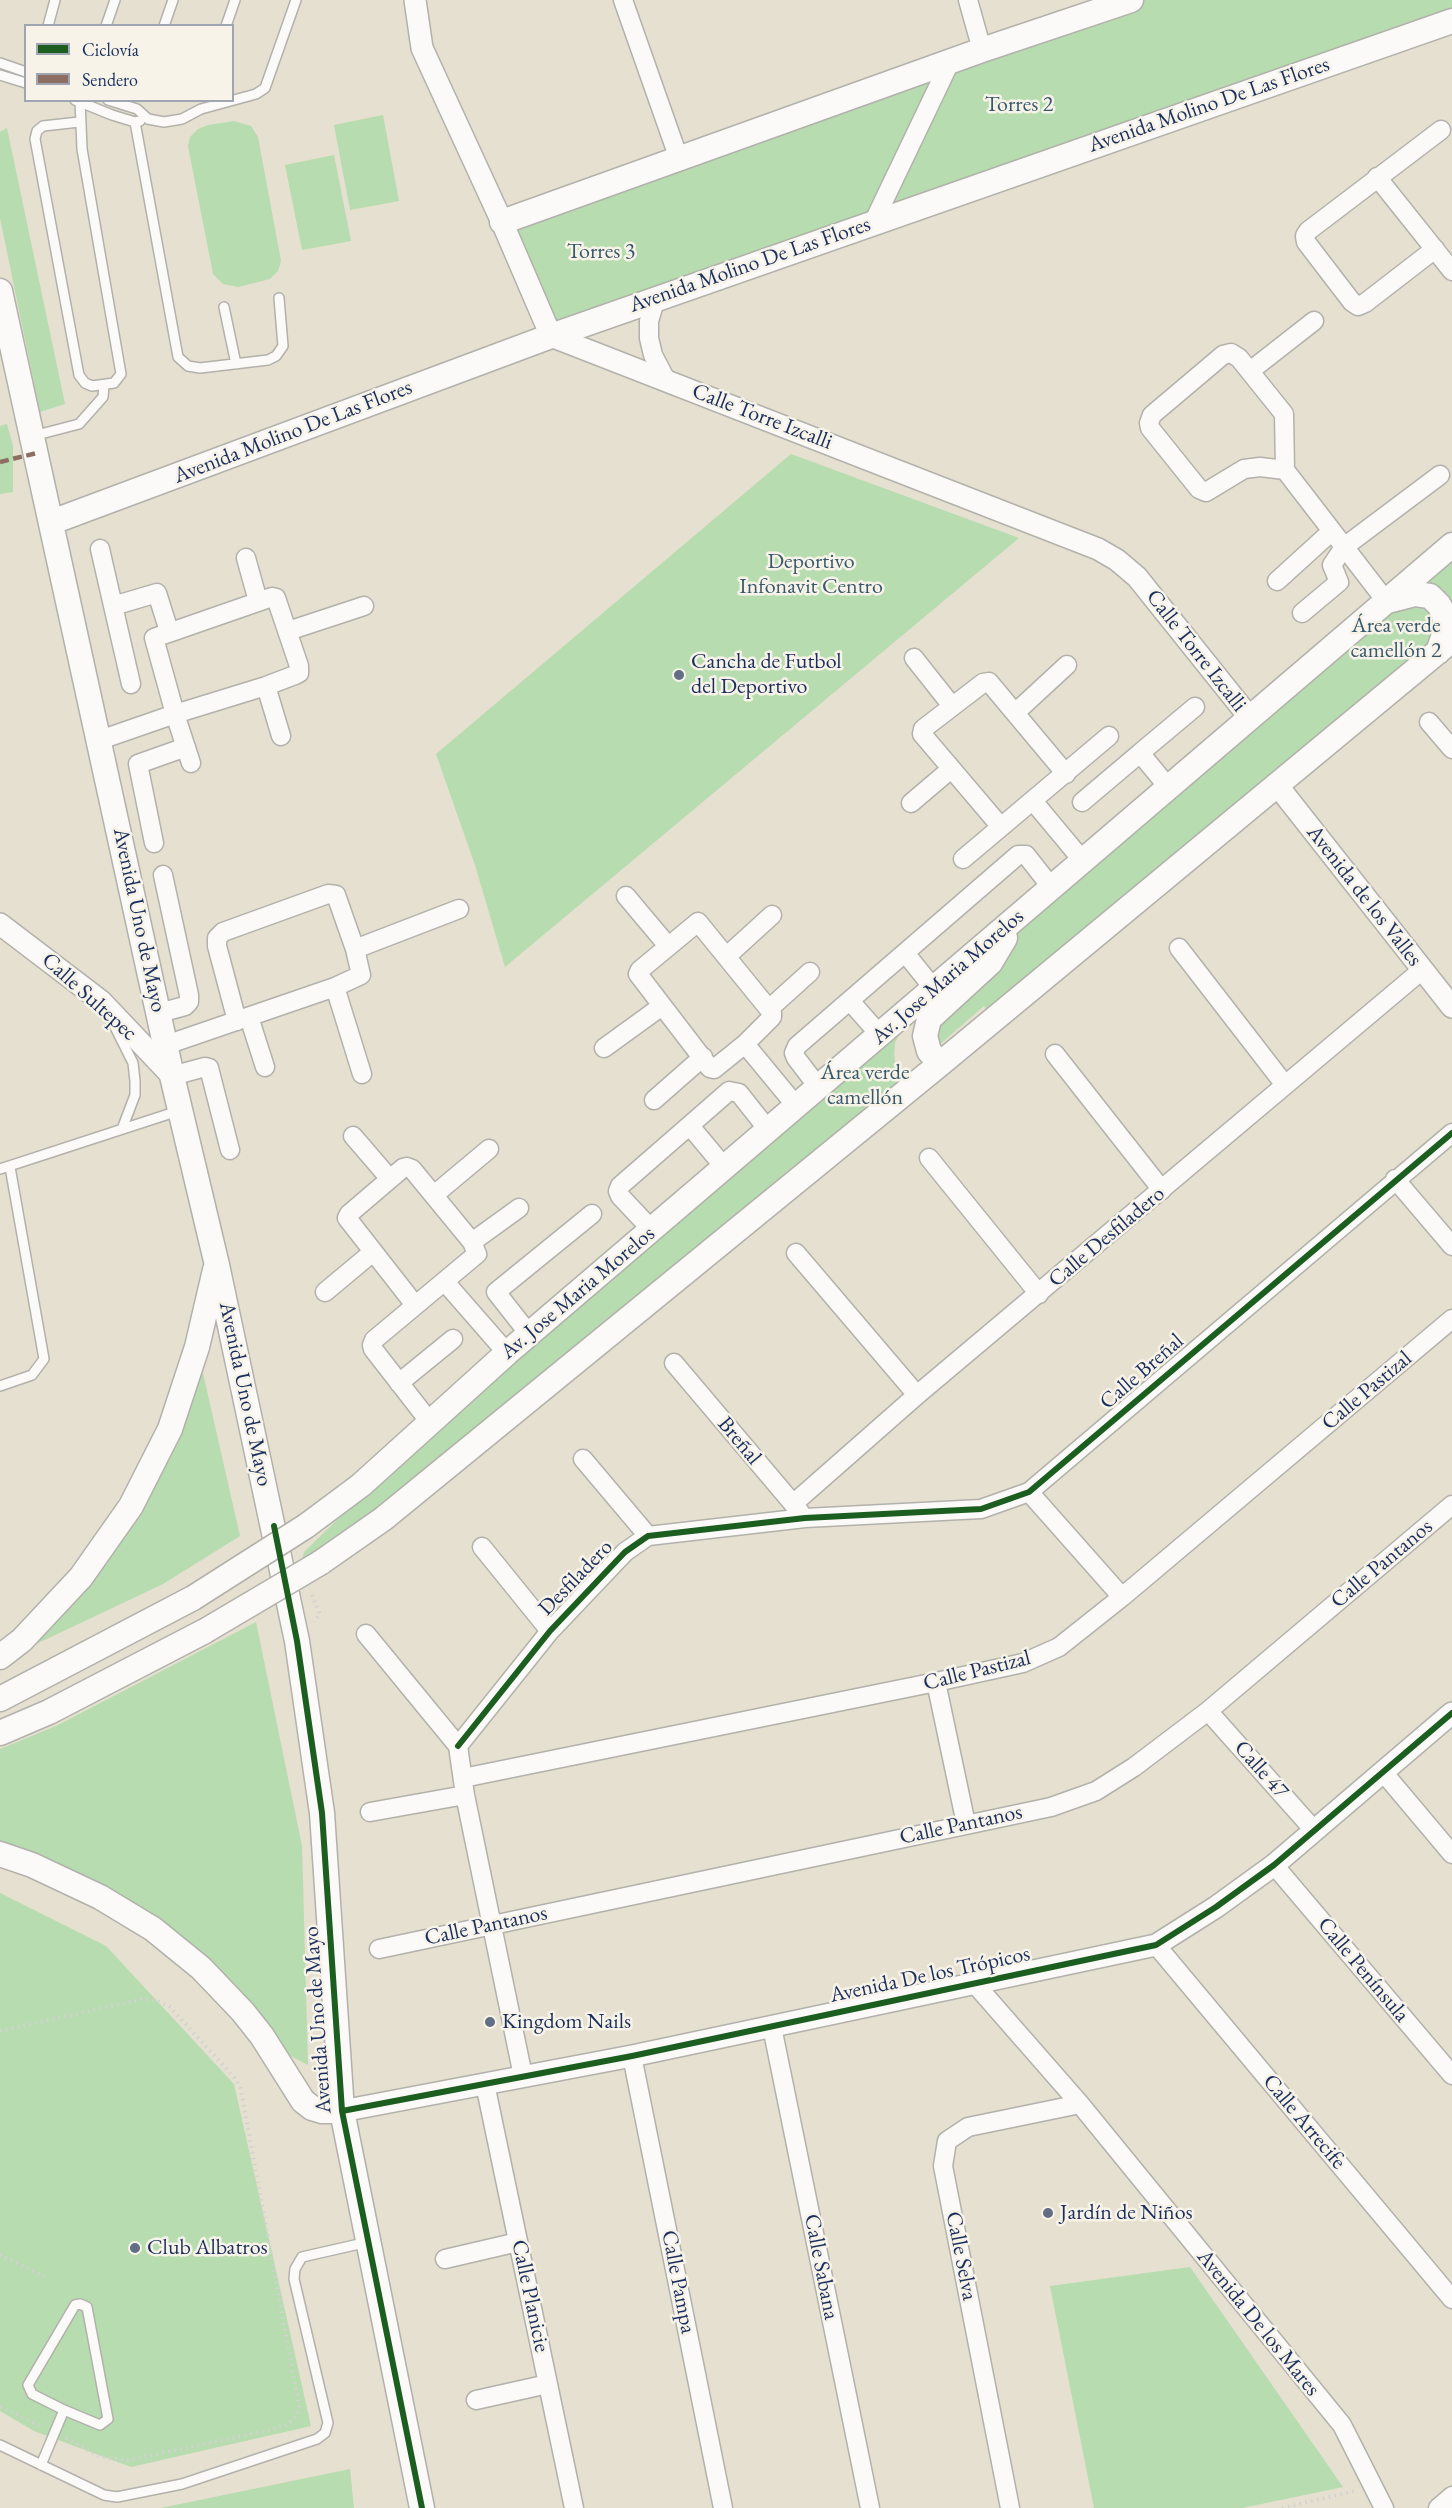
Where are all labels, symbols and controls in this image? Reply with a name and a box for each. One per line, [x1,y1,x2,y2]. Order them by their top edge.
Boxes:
legend [24,24,234,102]
text: Ciclovía [82,38,139,61]
street label: Avenida Molino De Las Flores [1085,51,1333,159]
text: Sendero [82,68,138,91]
park label: Torres 2 [985,92,1053,118]
street label: Avenida Molino De Las Flores [626,211,874,319]
park label: Torres 3 [567,239,635,265]
street label: Avenida Molino De Las Flores [170,374,416,490]
street label: Calle Torre Izcalli [688,378,836,456]
park label: Deportivo Infonavit Centro [739,549,883,600]
street label: Calle Torre Izcalli [1140,585,1252,717]
park label: Área verde camellón 2 [1350,613,1442,664]
place label: Cancha de Futbol del Deportivo [691,649,842,700]
marker: Cancha de Futbol del Deportivo [672,668,686,682]
street label: Avenida de los Valles [1301,820,1427,972]
street label: Avenida Uno de Mayo [107,825,171,1015]
street label: Av. Jose Maria Morelos [866,904,1030,1050]
street label: Calle Sultepec [36,947,142,1047]
park label: Área verde camellón [820,1060,910,1112]
street label: Calle Desfiladero [1044,1181,1170,1293]
street label: Av. Jose Maria Morelos [495,1221,661,1365]
street label: Avenida Uno de Mayo [213,1299,277,1489]
street label: Calle Breñal [1095,1328,1189,1416]
street label: Calle Pastizal [1317,1346,1417,1436]
street label: Breñal [711,1412,767,1470]
street label: Calle Pantanos [1326,1514,1438,1614]
street label: Desfiladero [533,1534,619,1622]
street label: Calle Pastizal [921,1645,1033,1697]
street label: Calle 47 [1228,1736,1294,1804]
street label: Calle Pantanos [897,1799,1025,1851]
street label: Calle Pantanos [422,1900,550,1952]
street label: Calle Península [1311,1912,1415,2028]
street label: Avenida Uno de Mayo [298,1925,338,2115]
street label: Avenida De los Trópicos [827,1941,1033,2009]
place label: Kingdom Nails [502,2009,631,2035]
marker: Kingdom Nails [483,2015,497,2029]
street label: Calle Arrecife [1257,2069,1351,2175]
place label: Jardín de Niños [1060,2200,1193,2226]
marker: Jardín de Niños [1041,2206,1055,2220]
street label: Calle Selva [939,2209,983,2303]
street label: Calle Sabana [798,2212,844,2322]
street label: Calle Pampa [655,2228,701,2336]
place label: Club Albatros [147,2235,268,2261]
street label: Calle Planicie [505,2237,555,2355]
marker: Club Albatros [128,2241,142,2255]
street label: Avenida De los Mares [1191,2244,1325,2402]

